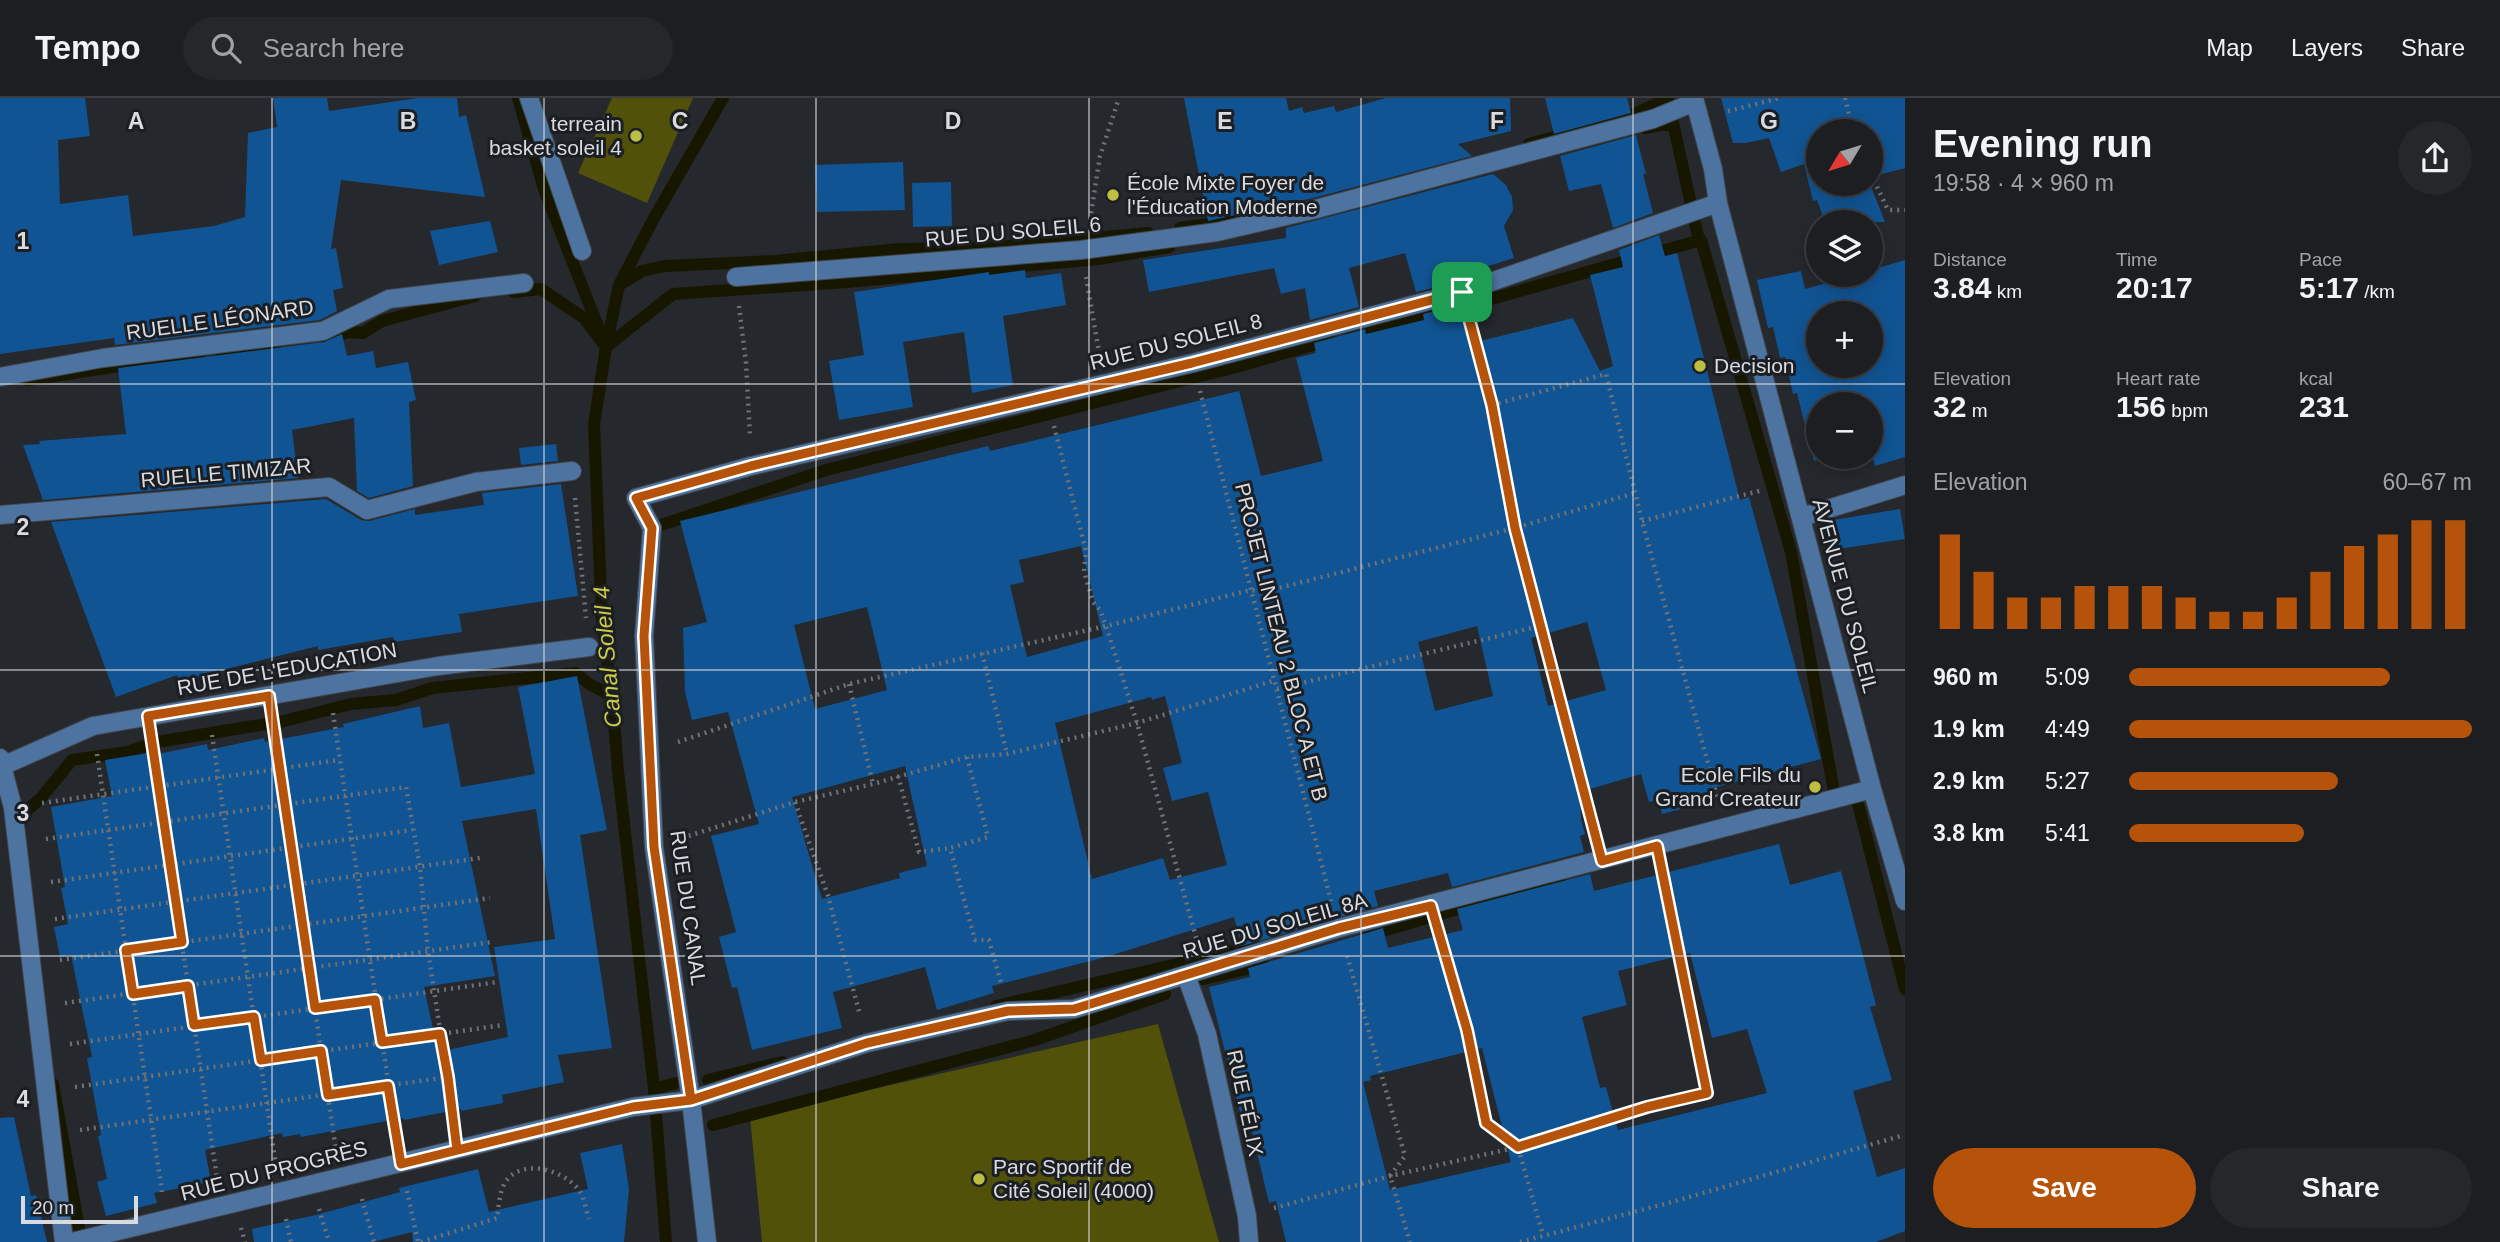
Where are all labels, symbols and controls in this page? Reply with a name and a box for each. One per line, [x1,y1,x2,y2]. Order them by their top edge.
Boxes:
search box [183,17,673,80]
text: Tempo [35,29,141,66]
icon: search [207,29,245,67]
text: Search here [263,33,404,63]
text: Map [2206,34,2253,61]
text: Layers [2291,34,2363,61]
text: Share [2401,34,2465,61]
text: A [128,108,144,134]
text: B [400,108,416,134]
text: C [672,108,688,134]
text: D [945,108,961,134]
text: E [1217,108,1233,134]
text: F [1490,108,1504,134]
text: G [1760,108,1778,134]
place label: terreain basket soleil 4 [489,112,622,159]
north arrow [1806,119,1883,196]
map controls [1806,119,1883,469]
button: share [2398,121,2472,195]
text: Evening run [1933,123,2153,165]
marker: terreain basket soleil 4 [628,128,644,144]
text: 19:58 · 4 × 960 m [1933,170,2114,196]
place label: École Mixte Foyer de l'Éducation Moderne [1127,171,1324,218]
marker: École Mixte Foyer de l'Éducation Moderne [1105,187,1121,203]
button: layers [1806,210,1883,287]
street label: RUE DU SOLEIL 6 [924,212,1102,251]
text: 1 [17,228,30,254]
text: Distance [1933,249,2007,270]
text: Time [2116,249,2158,270]
text: Pace [2299,249,2342,270]
pin [1432,262,1492,322]
text: 3.84 [1933,271,1991,304]
text: 20:17 [2116,271,2193,304]
text: 5:17 [2299,271,2359,304]
icon: arrive [1443,273,1481,311]
text: km [1991,281,2022,302]
text: /km [2359,281,2395,302]
street label: RUELLE LÉONARD [125,295,315,344]
button: + [1806,301,1883,378]
street label: RUE DU SOLEIL 8 [1087,309,1264,374]
place label: Decision [1714,354,1795,377]
marker: Decision [1692,358,1708,374]
text: Elevation [1933,368,2011,389]
text: Heart rate [2116,368,2200,389]
text: kcal [2299,368,2333,389]
text: 32 [1933,390,1966,423]
text: 156 [2116,390,2166,423]
text: 231 [2299,390,2349,423]
button: − [1806,392,1883,469]
text: m [1966,400,1987,421]
text: bpm [2166,400,2208,421]
street label: RUELLE TIMIZAR [140,454,312,491]
text: Elevation [1933,469,2028,495]
text: 60–67 m [2382,469,2472,495]
street label: PROJET LINTEAU 2 BLOC A ET B [1231,480,1332,803]
street label: AVENUE DU SOLEIL [1808,496,1883,696]
text: 2 [17,514,29,540]
water label: Canal Soleil 4 [588,585,626,729]
street label: RUE DE L'EDUCATION [175,638,399,699]
text: 960 m [1933,664,1998,690]
text: 5:09 [2045,664,2090,690]
text: 1.9 km [1933,716,2005,742]
text: 4:49 [2045,716,2090,742]
place label: Ecole Fils du Grand Createur [1655,763,1801,810]
text: 2.9 km [1933,768,2005,794]
text: 5:27 [2045,768,2090,794]
marker: Ecole Fils du Grand Createur [1807,779,1823,795]
text: 3 [17,800,29,826]
text: 3.8 km [1933,820,2005,846]
text: 5:41 [2045,820,2090,846]
street label: RUE DU CANAL [666,829,711,987]
street label: RUE DU SOLEIL 8A [1180,888,1370,963]
street label: RUE FÉLIX [1223,1047,1268,1158]
text: 4 [17,1086,30,1112]
street label: RUE DU PROGRÈS [178,1136,369,1205]
button: Save [1933,1148,2196,1228]
button: Share [2210,1148,2472,1228]
place label: Parc Sportif de Cité Soleil (4000) [993,1155,1154,1202]
marker: Parc Sportif de Cité Soleil (4000) [971,1171,987,1187]
scale bar [21,1193,138,1225]
text: 20 m [32,1197,74,1218]

